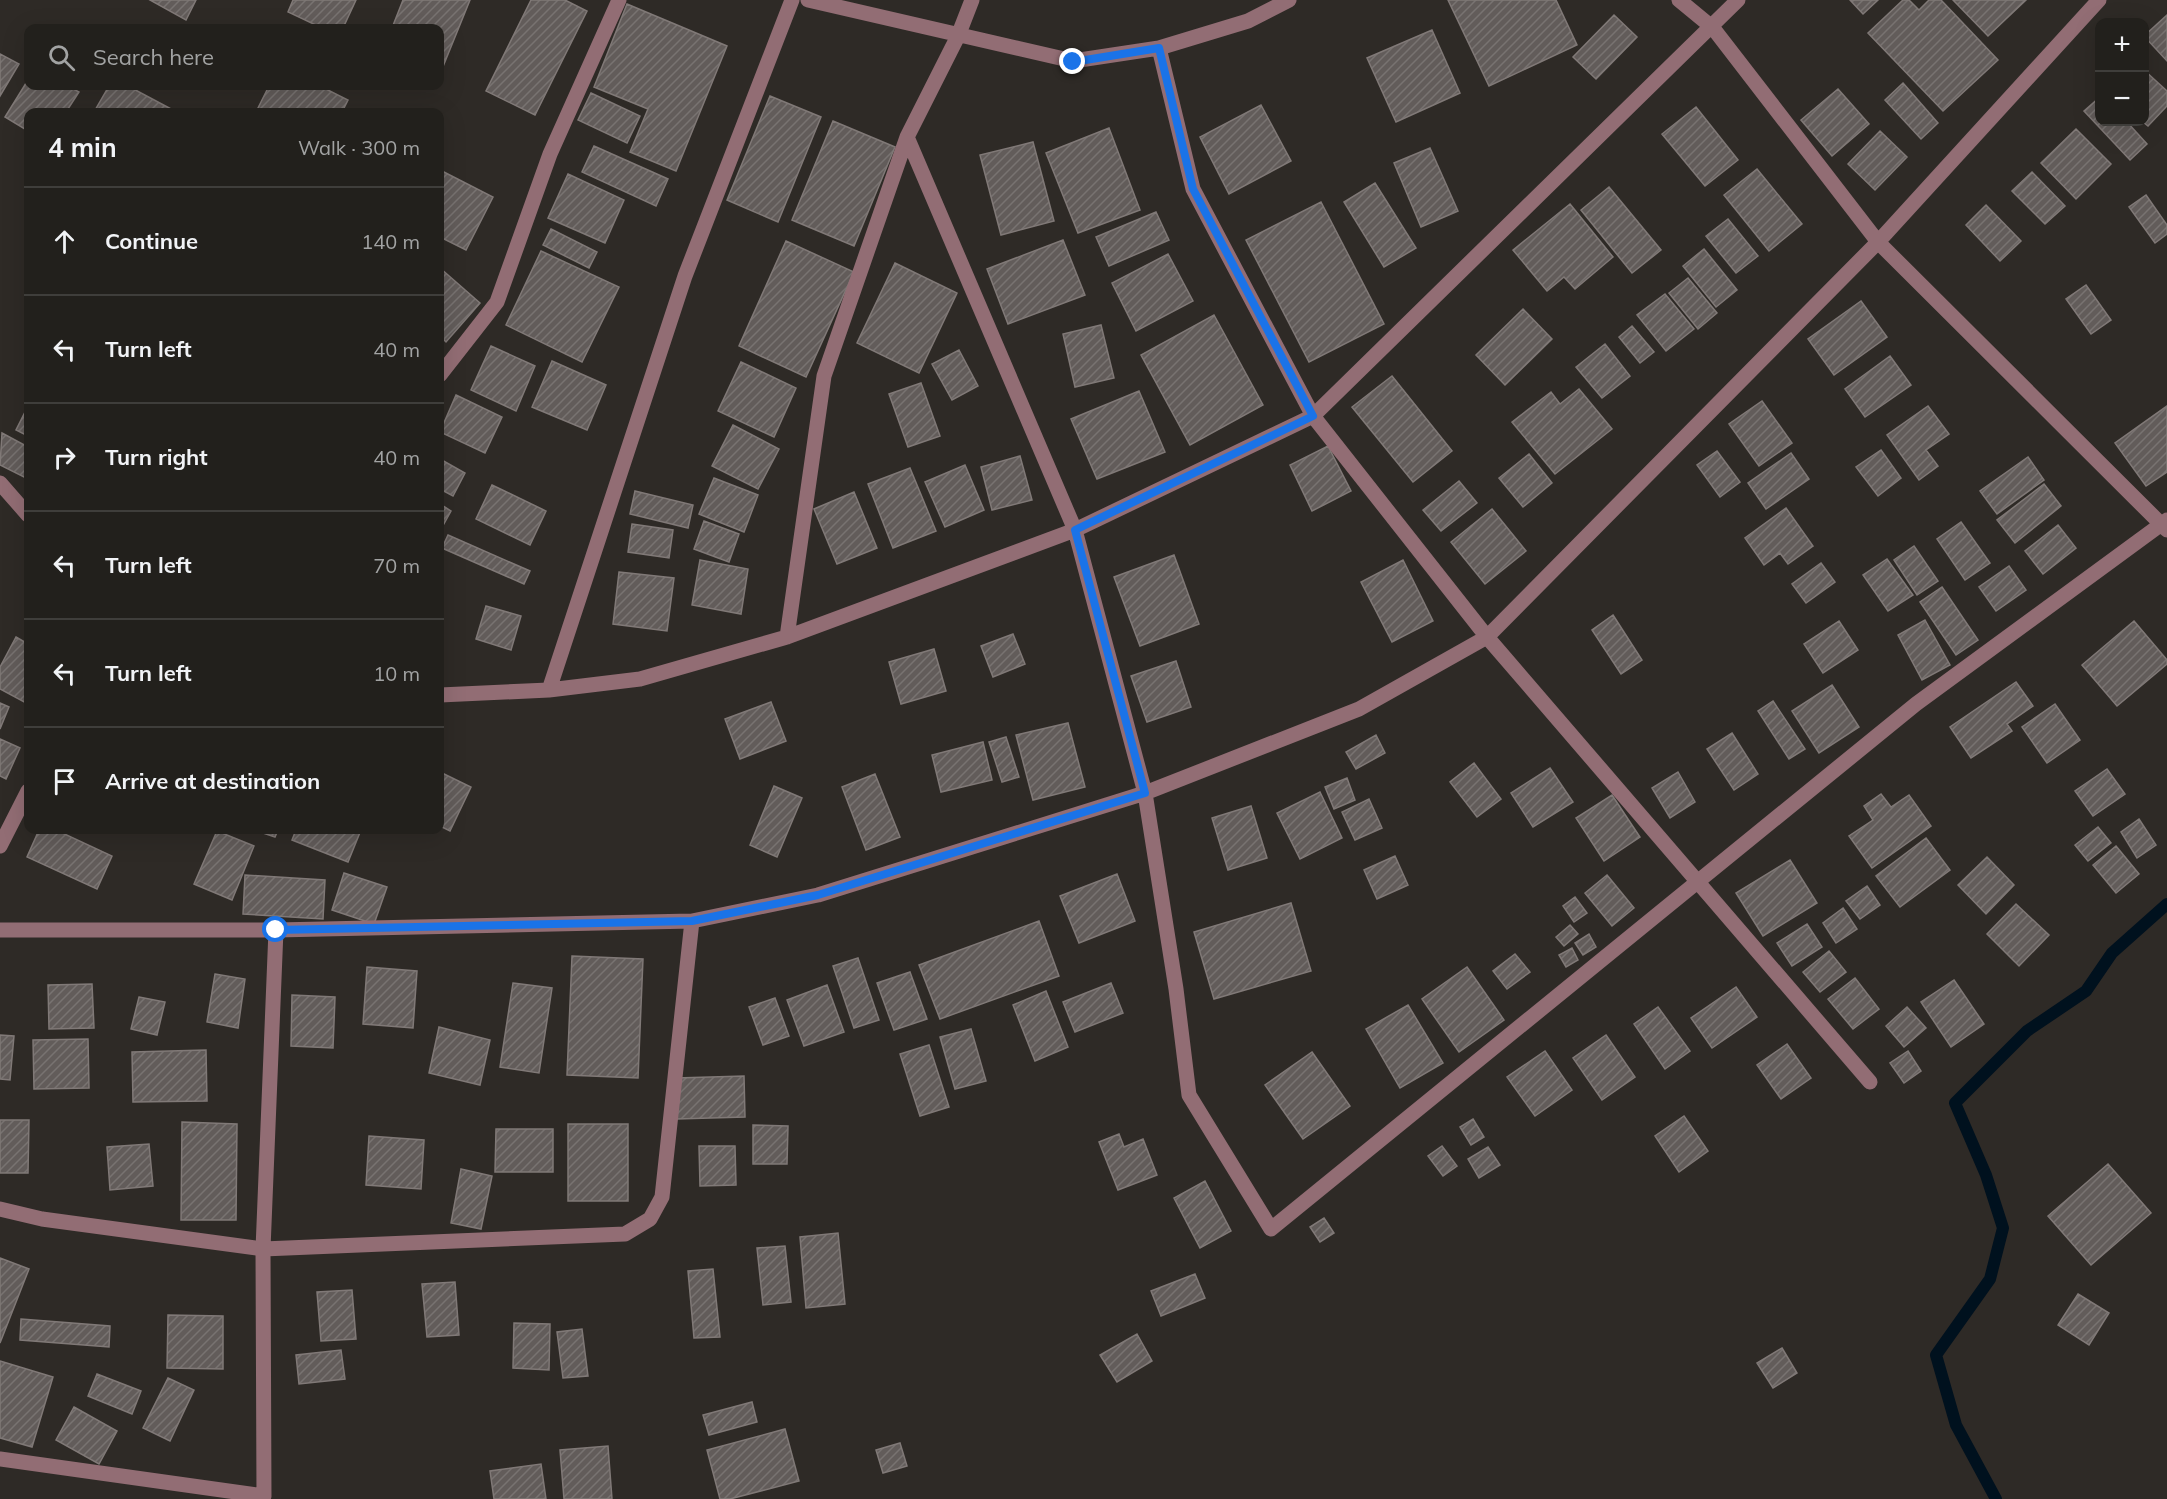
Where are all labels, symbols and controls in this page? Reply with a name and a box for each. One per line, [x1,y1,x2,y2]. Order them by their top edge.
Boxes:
map controls [2095,18,2149,126]
button: + [2095,18,2149,72]
search box [24,24,444,90]
icon: search [45,41,78,74]
text: Search here [93,43,214,71]
route end [1059,48,1085,74]
button: − [2095,72,2149,126]
text: 4 min [48,131,117,164]
text: Walk · 300 m [298,135,420,160]
icon: ahead [48,225,81,258]
text: Continue [105,227,198,255]
text: 140 m [361,229,420,254]
icon: left [48,333,81,366]
text: Turn left [105,335,192,363]
text: 40 m [373,337,420,362]
icon: right [48,441,81,474]
text: Turn right [105,443,208,471]
text: 40 m [373,445,420,470]
icon: left [48,549,81,582]
text: Turn left [105,551,192,579]
text: 70 m [373,553,420,578]
icon: left [48,657,81,690]
text: Turn left [105,659,192,687]
text: 10 m [373,661,420,686]
icon: arrive [48,765,81,798]
text: Arrive at destination [105,767,320,795]
route start [262,916,288,942]

